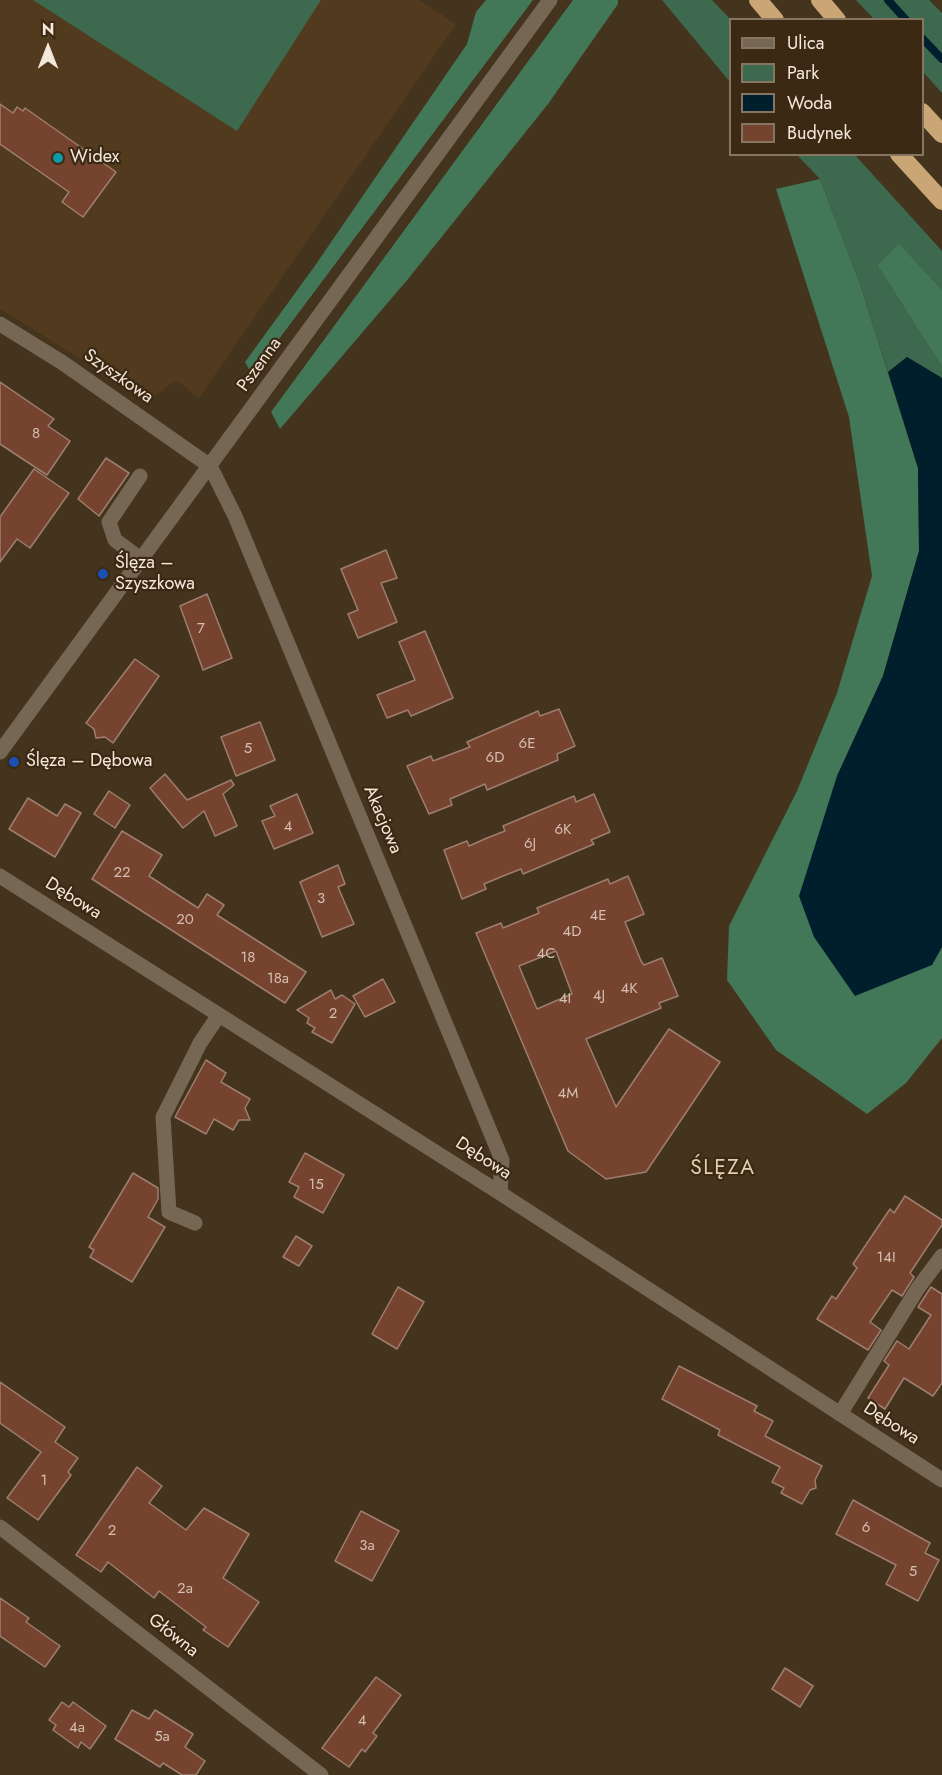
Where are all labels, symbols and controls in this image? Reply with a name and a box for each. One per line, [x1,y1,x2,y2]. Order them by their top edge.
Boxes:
north arrow [18,18,78,78]
text: N [42,18,54,41]
legend [729,18,924,156]
text: Ulica [787,30,824,56]
text: Park [787,60,819,86]
text: Woda [787,90,832,116]
text: Budynek [787,120,851,146]
place label: Widex [70,147,119,169]
marker: Widex [51,151,65,165]
street label: Pszenna [233,334,287,396]
street label: Szyszkowa [79,345,157,409]
house number: 8 [32,425,40,443]
place label: Ślęza – Szyszkowa [115,553,195,596]
marker: Ślęza – Szyszkowa [96,567,110,581]
house number: 7 [197,620,205,638]
house number: 6E [519,735,535,753]
house number: 5 [244,740,252,758]
house number: 6D [486,749,504,767]
place label: Ślęza – Dębowa [26,751,152,773]
marker: Ślęza – Dębowa [7,755,21,769]
street label: Akacjowa [358,783,406,857]
house number: 4 [284,818,292,836]
house number: 6K [554,821,572,839]
house number: 6J [524,835,536,853]
house number: 22 [113,864,131,882]
street label: Dębowa [41,873,105,925]
house number: 3 [317,890,325,908]
house number: 4E [590,907,606,925]
house number: 20 [176,911,194,929]
house number: 4D [563,923,581,941]
house number: 4C [536,945,556,963]
house number: 18 [241,949,255,967]
house number: 18a [267,970,289,988]
house number: 4K [620,980,638,998]
house number: 4J [593,987,605,1005]
house number: 4I [559,990,571,1008]
house number: 2 [329,1005,337,1023]
house number: 4M [558,1085,578,1103]
street label: Dębowa [451,1133,515,1185]
district label: ŚLĘZA [690,1156,756,1182]
house number: 15 [308,1176,324,1194]
house number: 14I [876,1249,896,1267]
street label: Dębowa [859,1398,923,1450]
house number: 1 [41,1472,47,1490]
house number: 6 [862,1519,870,1537]
house number: 2 [108,1522,116,1540]
house number: 3a [359,1537,375,1555]
house number: 5 [909,1563,917,1581]
house number: 2a [177,1580,193,1598]
street label: Główna [144,1610,202,1662]
house number: 4 [358,1712,366,1730]
house number: 4a [69,1719,85,1737]
house number: 5a [154,1728,170,1746]

